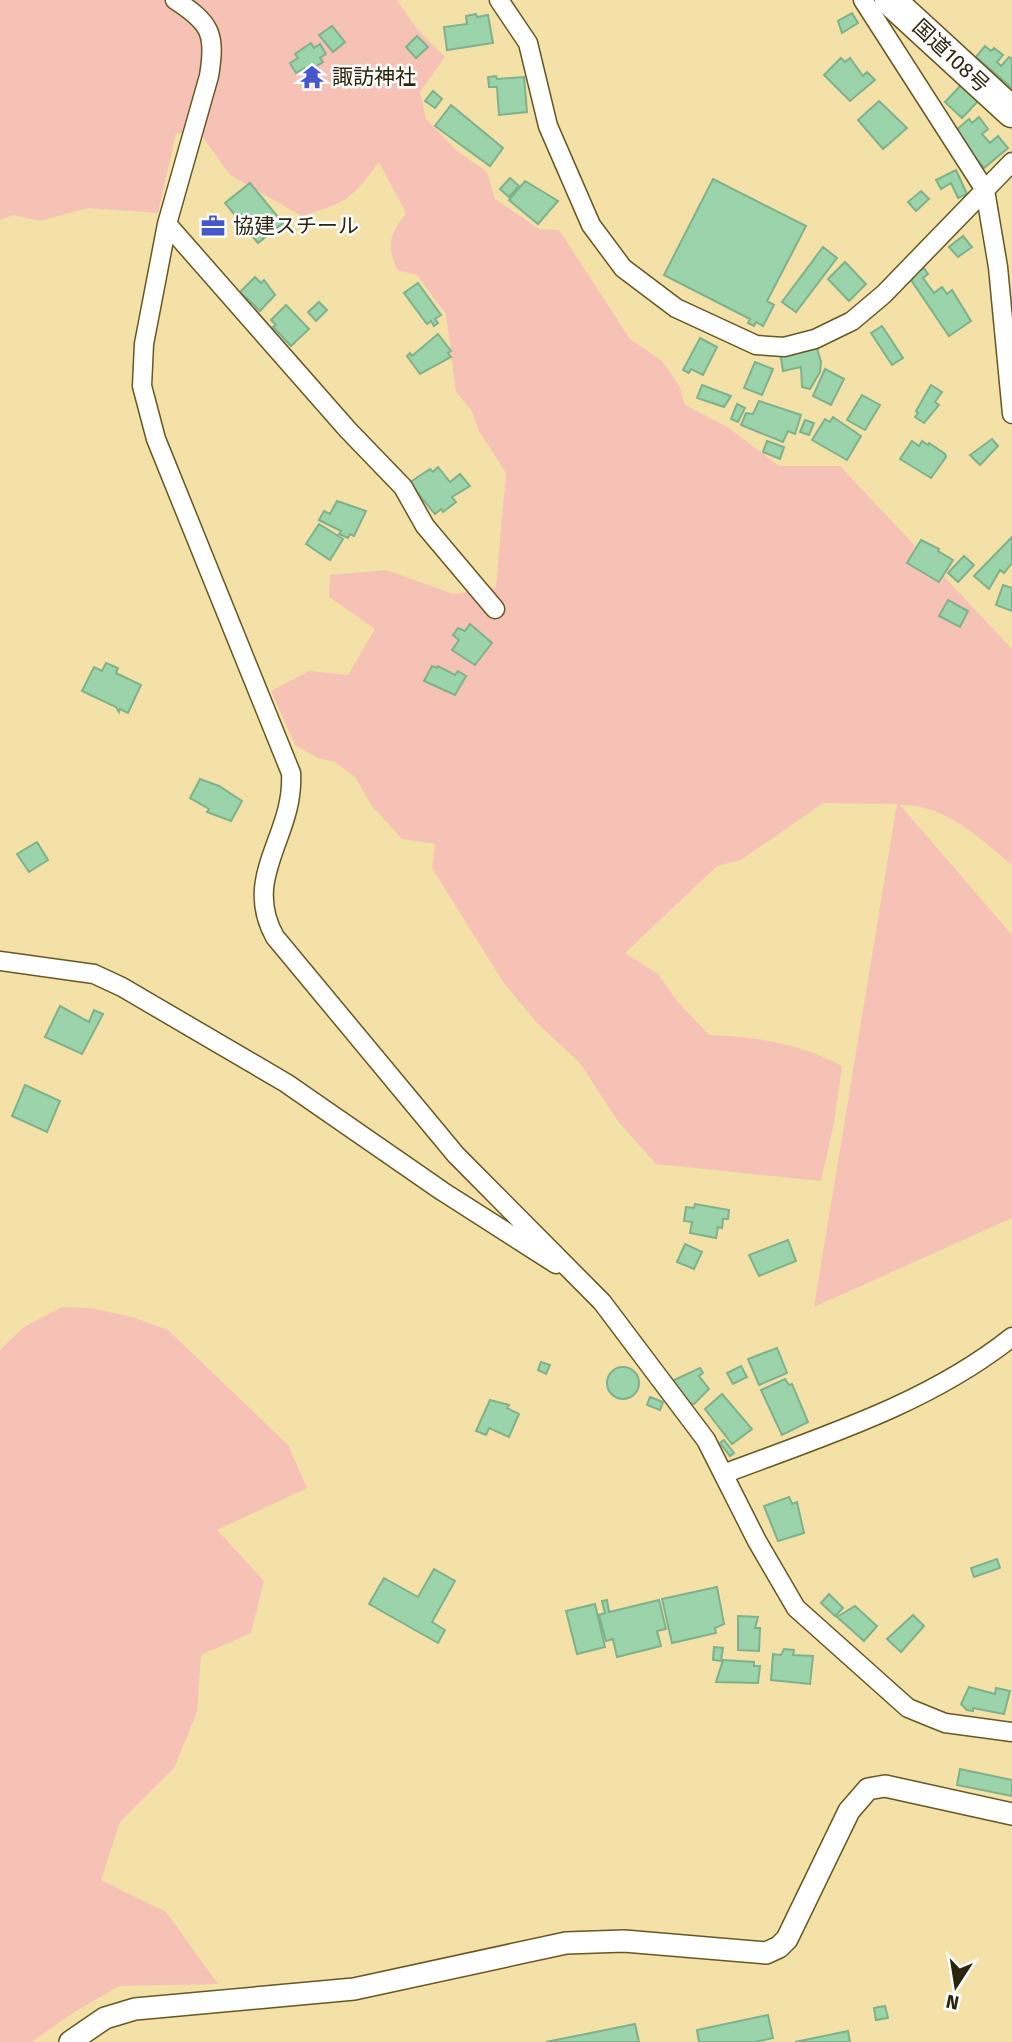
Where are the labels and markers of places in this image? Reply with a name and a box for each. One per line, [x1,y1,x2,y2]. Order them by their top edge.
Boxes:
temple icon: 諏訪神社 [298,63,326,91]
place label: 諏訪神社 [332,64,416,90]
office icon: 協建スチール [199,212,227,240]
place label: 協建スチール [233,213,359,239]

